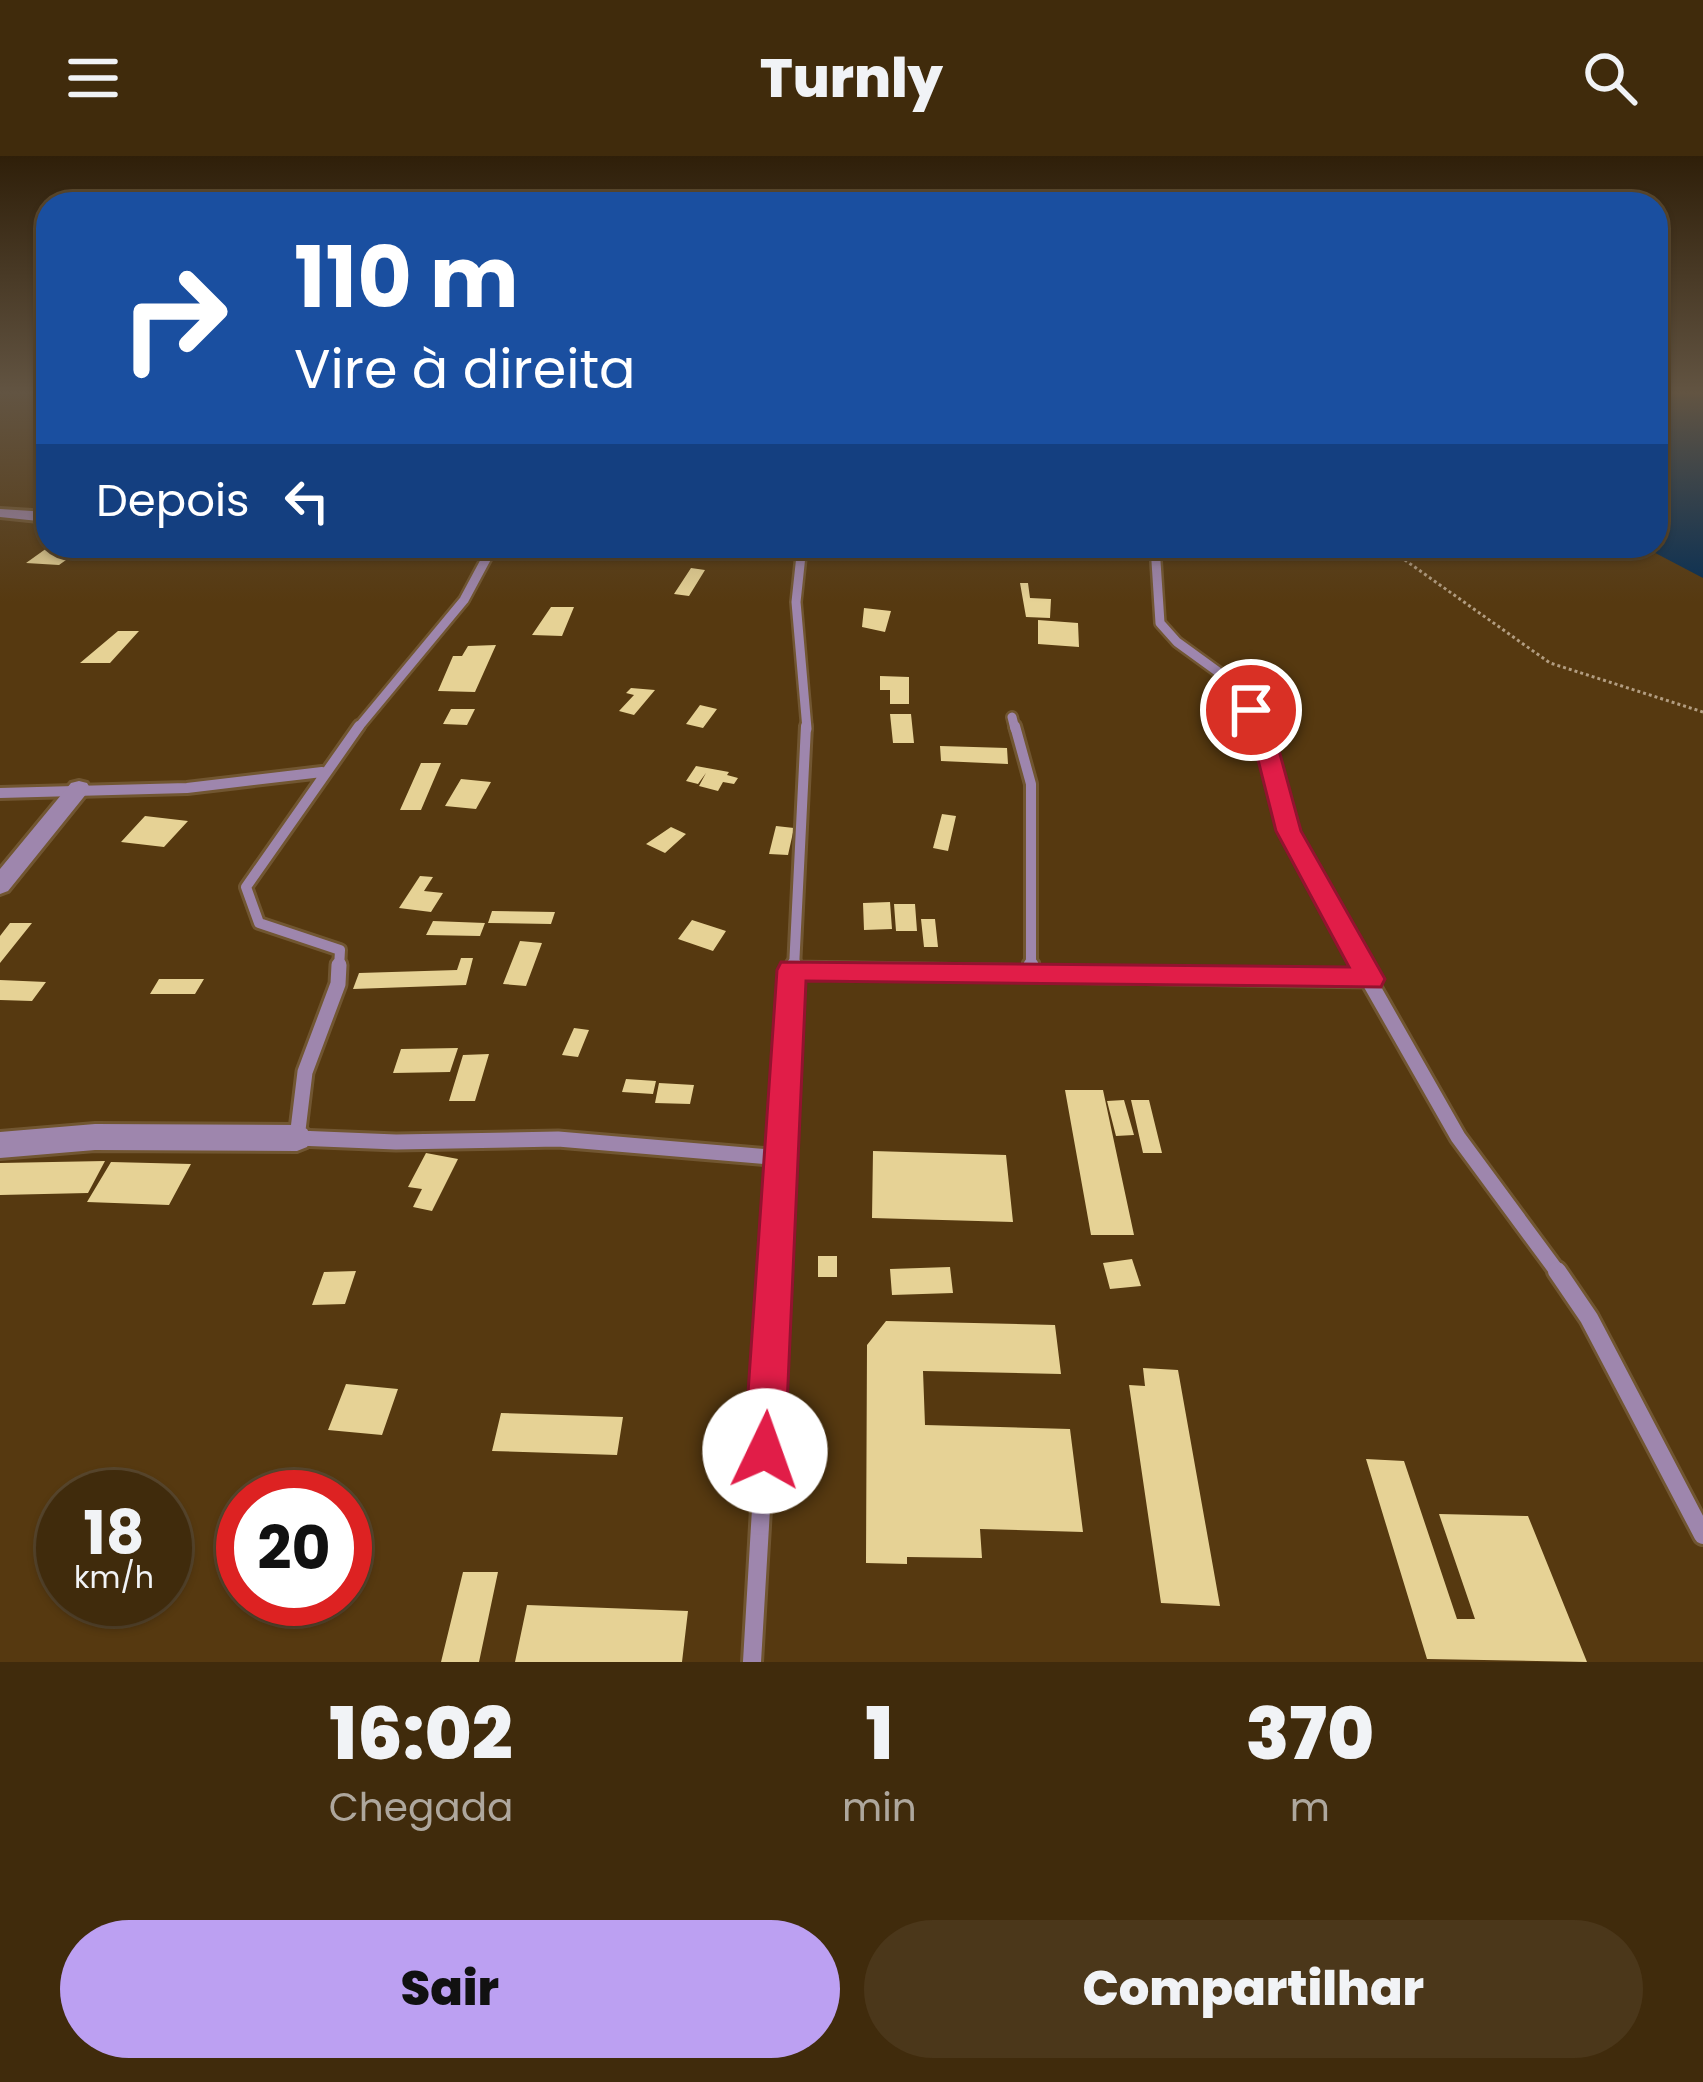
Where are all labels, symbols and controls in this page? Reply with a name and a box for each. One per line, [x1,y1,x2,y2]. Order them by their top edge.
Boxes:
text: Turnly [760,40,943,116]
icon: menu [60,45,126,111]
icon: search [1577,45,1643,111]
text: 110 m [294,219,519,336]
icon: right [96,240,252,396]
text: Vire à direita [294,331,636,407]
icon: left [274,468,340,534]
text: Depois [96,469,250,532]
pin [1200,659,1302,761]
icon: arrive [1218,677,1284,743]
position arrow [702,1388,828,1514]
speed limit sign: 20 [216,1470,372,1626]
text: 18 [83,1491,145,1575]
text: km/h [74,1556,154,1599]
text: 16:02 [329,1683,513,1784]
text: 1 [865,1683,893,1784]
text: 370 [1245,1683,1374,1784]
text: Chegada [329,1780,513,1835]
text: min [842,1780,917,1835]
text: m [1290,1780,1330,1835]
button: Sair [60,1920,840,2058]
button: Compartilhar [864,1920,1643,2058]

